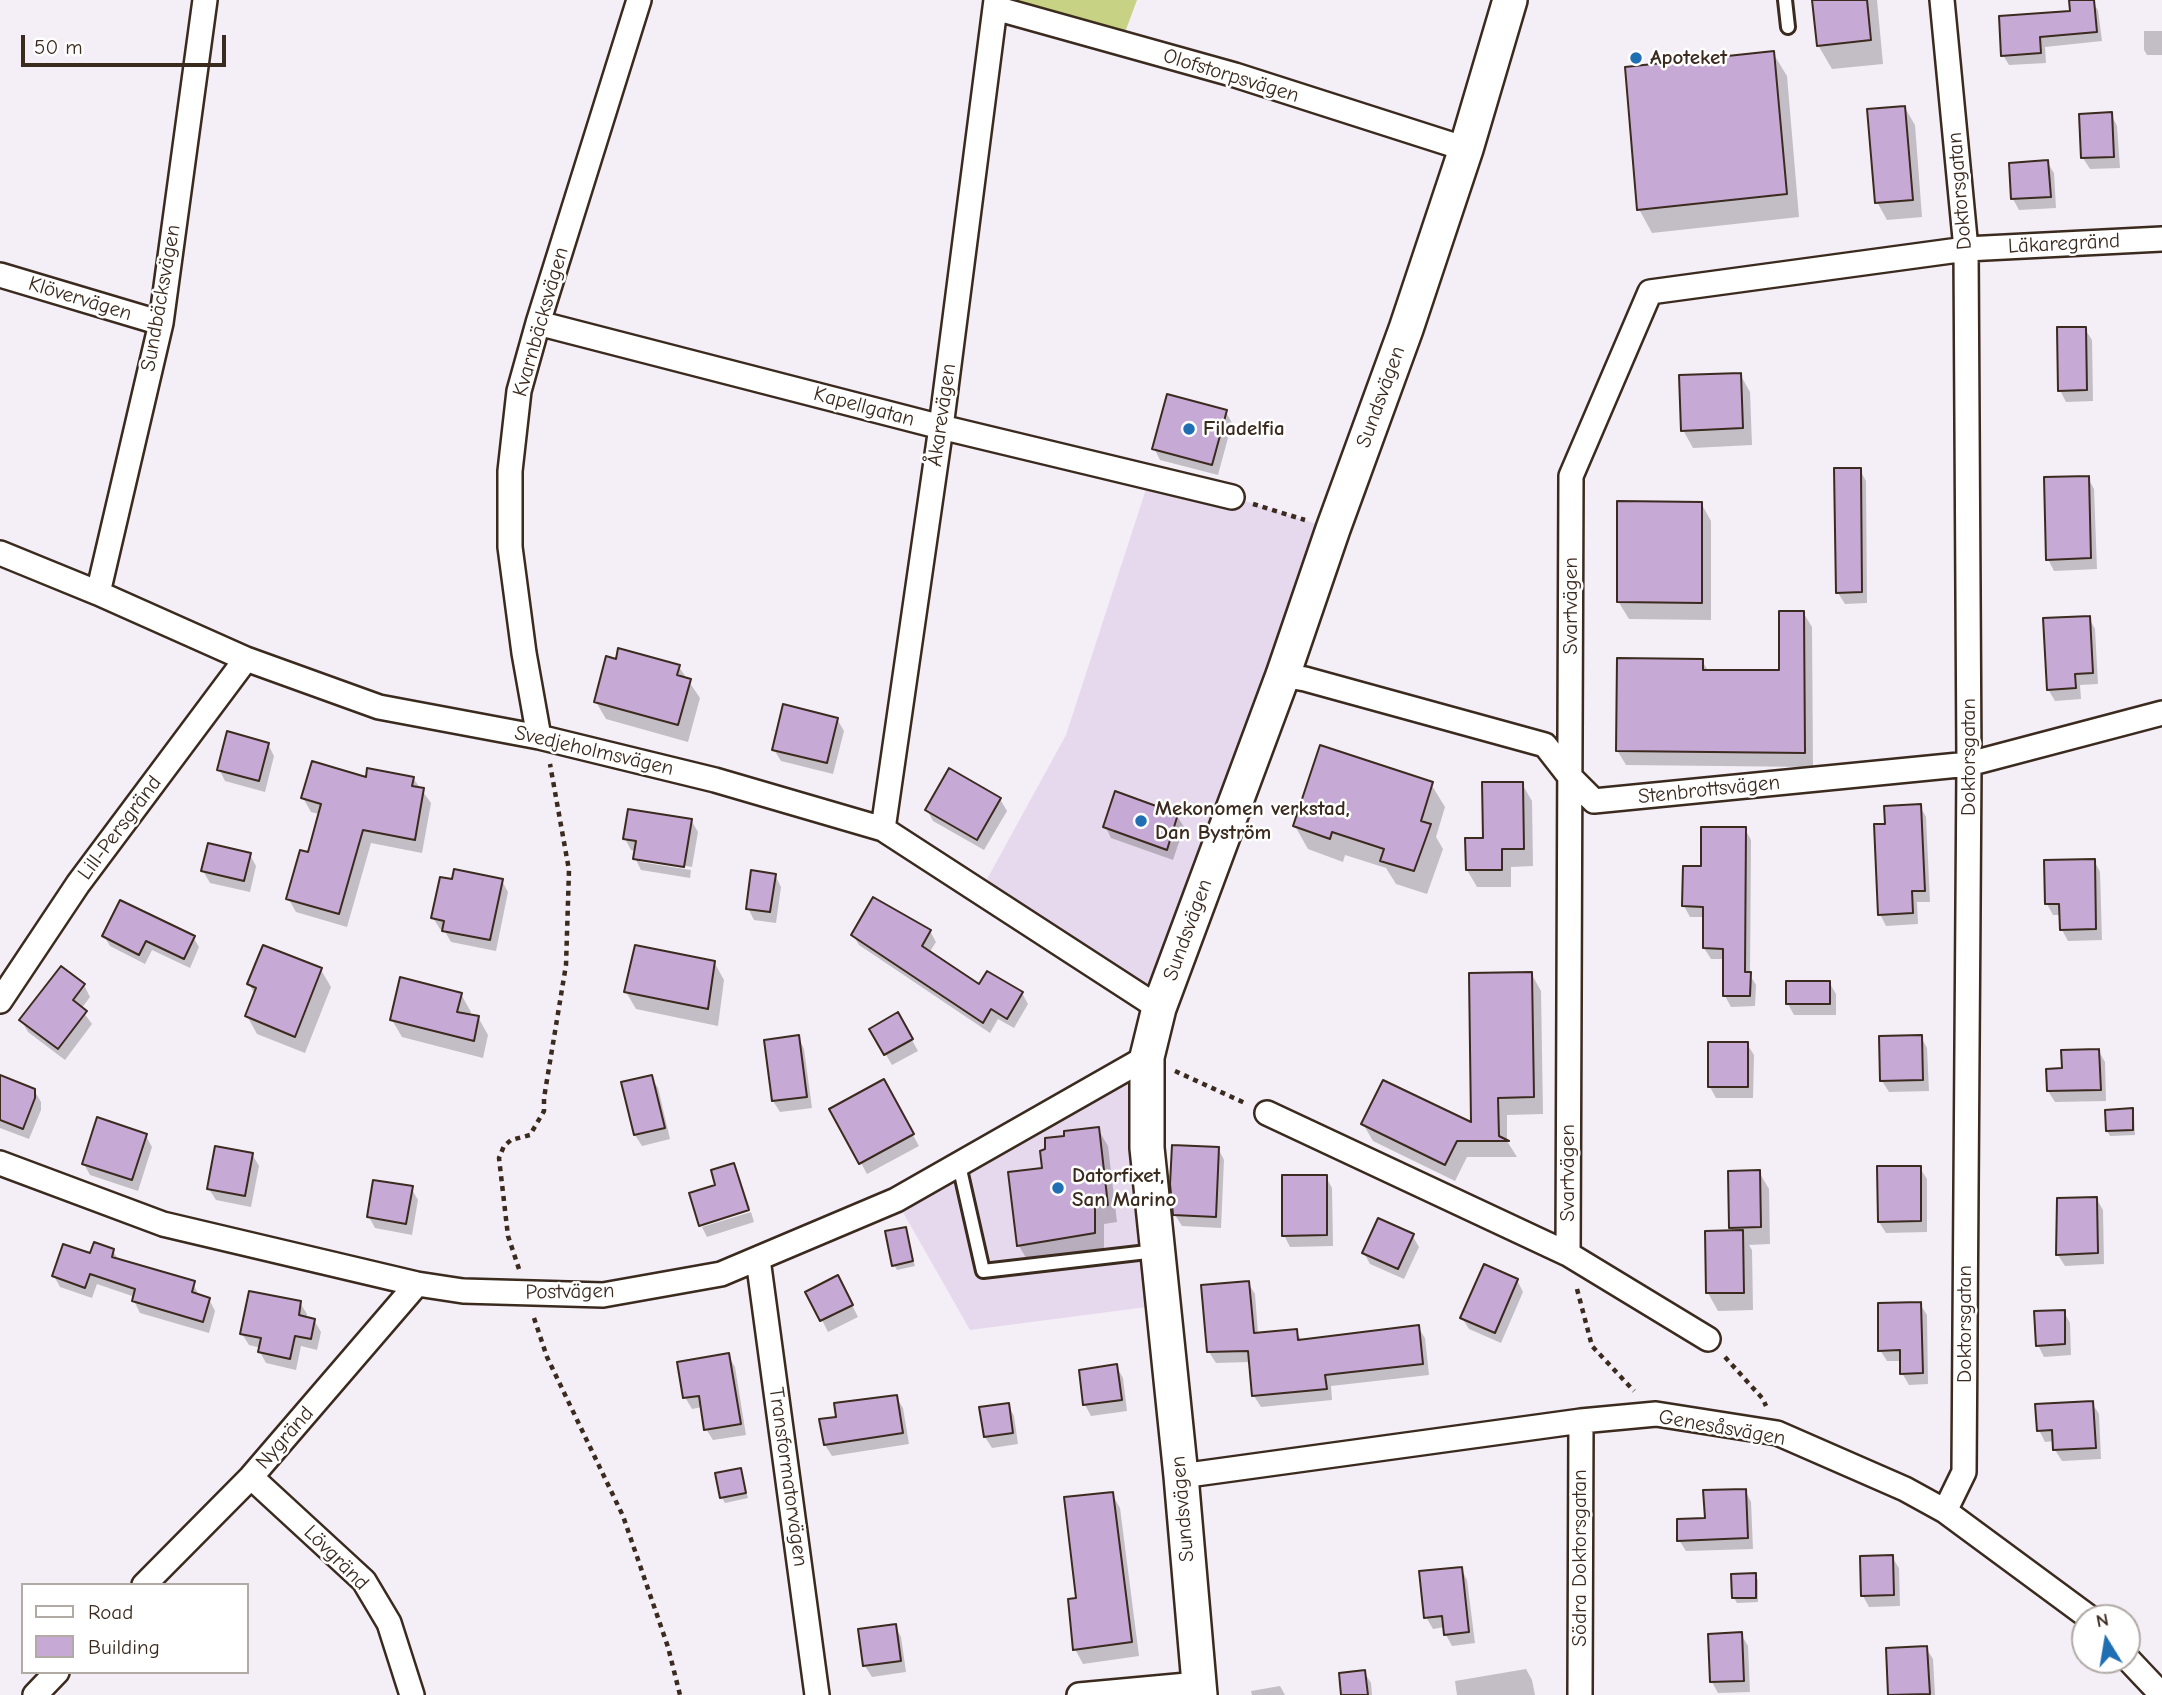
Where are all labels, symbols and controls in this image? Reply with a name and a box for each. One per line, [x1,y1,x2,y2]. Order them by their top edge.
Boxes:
scale bar [24,21,229,65]
text: 50 m [34,35,83,59]
street label: Olofstorpsvägen [1160,43,1302,109]
place label: Apoteket [1650,45,1727,71]
marker: Apoteket [1628,50,1644,66]
street label: Doktorsgatan [1942,131,1978,251]
street label: Sundbäcksvägen [136,223,186,373]
street label: Läkaregränd [2007,228,2121,260]
street label: Kvarnbäcksvägen [508,244,574,400]
street label: Klövervägen [25,271,135,327]
street label: Sundsvägen [1351,343,1411,451]
street label: Åkarevägen [922,362,962,468]
street label: Kapellgatan [811,381,917,433]
place label: Filadelfia [1203,416,1285,442]
marker: Filadelfia [1181,421,1197,437]
street label: Svartvägen [1558,557,1584,655]
street label: Doktorsgatan [1956,698,1982,816]
street label: Svedjeholmsvägen [512,720,676,782]
street label: Stenbrottsvägen [1637,770,1781,810]
street label: Lill-Persgränd [73,771,167,885]
place label: Mekonomen verkstad, Dan Byström [1155,796,1350,846]
marker: Mekonomen verkstad, Dan Byström [1133,813,1149,829]
street label: Sundsvägen [1158,876,1218,984]
street label: Svartvägen [1555,1124,1581,1222]
place label: Datorfixet, San Marino [1072,1163,1176,1213]
marker: Datorfixet, San Marino [1050,1180,1066,1196]
street label: Doktorsgatan [1952,1265,1978,1383]
street label: Postvägen [525,1279,615,1305]
street label: Transformatorvägen [763,1386,813,1568]
street label: Nygränd [251,1401,319,1475]
street label: Genesåsvägen [1657,1404,1787,1452]
street label: Sundsvägen [1166,1455,1200,1563]
street label: Södra Doktorsgatan [1567,1469,1593,1647]
street label: Lövgränd [298,1520,374,1596]
legend [21,1583,248,1674]
text: Road [88,1600,133,1624]
north arrow [2071,1604,2141,1674]
text: N [2094,1608,2111,1632]
text: Building [88,1635,160,1659]

